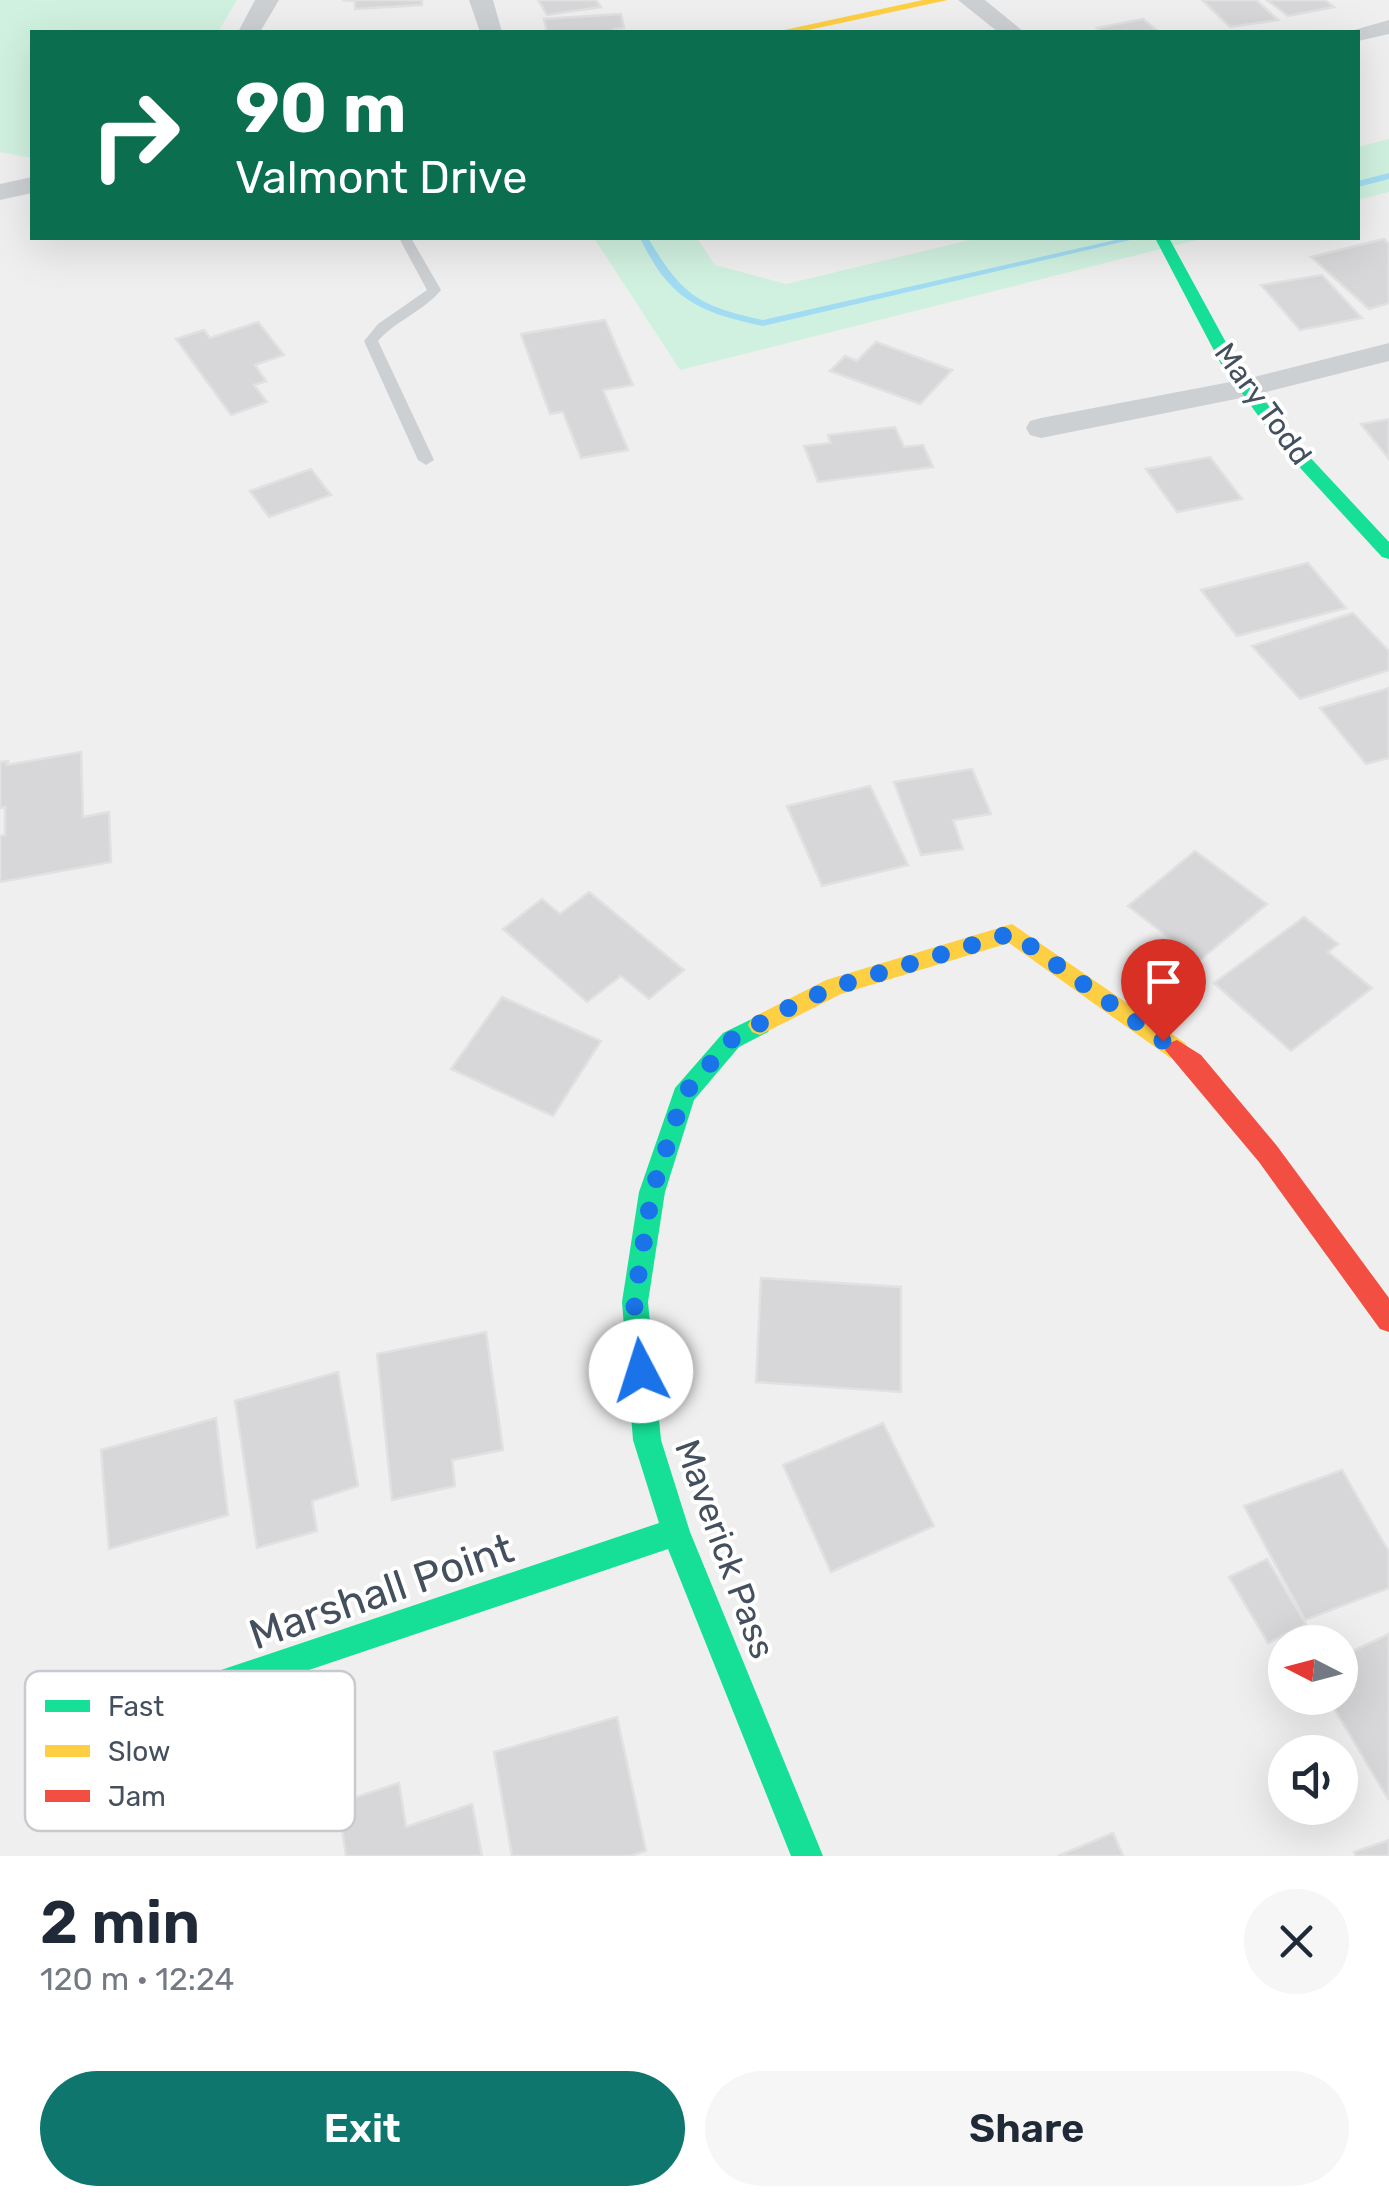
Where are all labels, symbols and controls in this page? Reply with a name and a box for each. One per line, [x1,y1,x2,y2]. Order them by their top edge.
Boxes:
text: 90 m [235,67,407,150]
icon: right [70,70,200,200]
text: Valmont Drive [235,151,527,204]
street label: Mary Todd [1207,336,1319,472]
pin [1121,939,1206,1042]
icon: arrive [1136,954,1191,1009]
position arrow [589,1319,693,1423]
street label: Maverick Pass [666,1434,784,1664]
street label: Marshall Point [243,1523,520,1660]
north arrow [1268,1625,1358,1715]
map controls [1268,1625,1358,1825]
legend [25,1671,355,1831]
text: Fast [108,1690,164,1723]
text: Slow [108,1735,170,1768]
button: sound [1268,1735,1358,1825]
text: Jam [108,1780,166,1813]
text: 2 min [40,1887,200,1958]
button: close [1244,1889,1349,1994]
text: 120 m · 12:24 [40,1960,234,1998]
button: Exit [40,2071,685,2186]
button: Share [705,2071,1349,2186]

